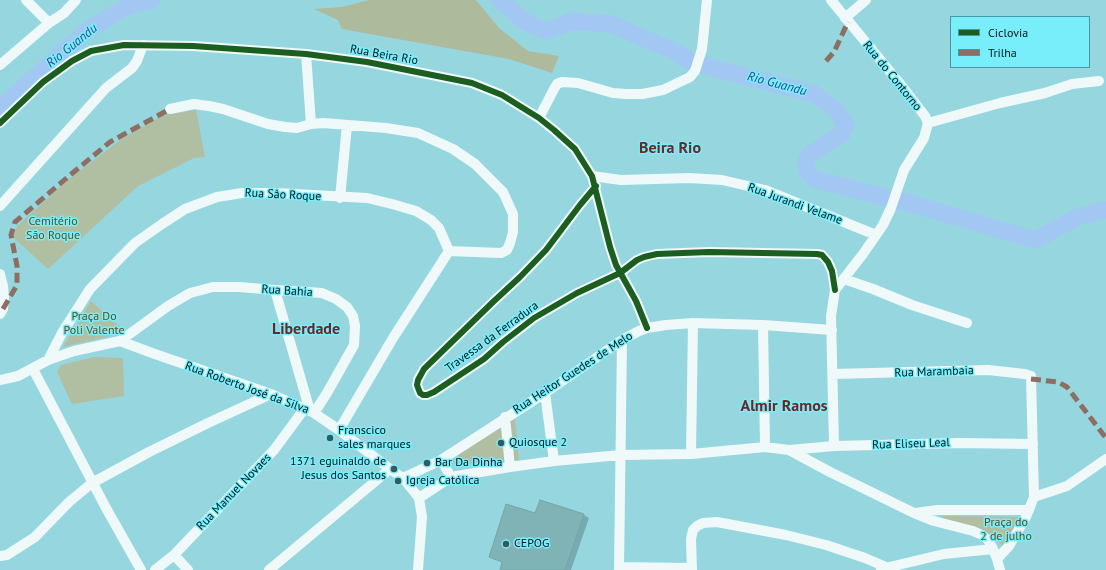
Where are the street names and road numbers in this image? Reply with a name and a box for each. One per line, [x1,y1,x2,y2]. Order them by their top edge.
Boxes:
street label: Rua do Contorno [859,38,925,114]
street label: Rua Beira Rio [349,42,419,68]
street label: Rua Jurandi Velame [746,180,844,228]
street label: Rua Sâo Roque [244,186,322,204]
street label: Rua Bahia [261,282,313,300]
street label: Travessa da Ferradura [443,298,541,376]
street label: Rua Heitor Guedes de Melo [511,329,635,417]
street label: Rua Roberto José da Silva [183,359,311,417]
street label: Rua Marambaia [894,363,974,381]
street label: Rua Eliseu Leal [872,435,950,453]
street label: Rua Manuel Novaes [194,451,274,533]

